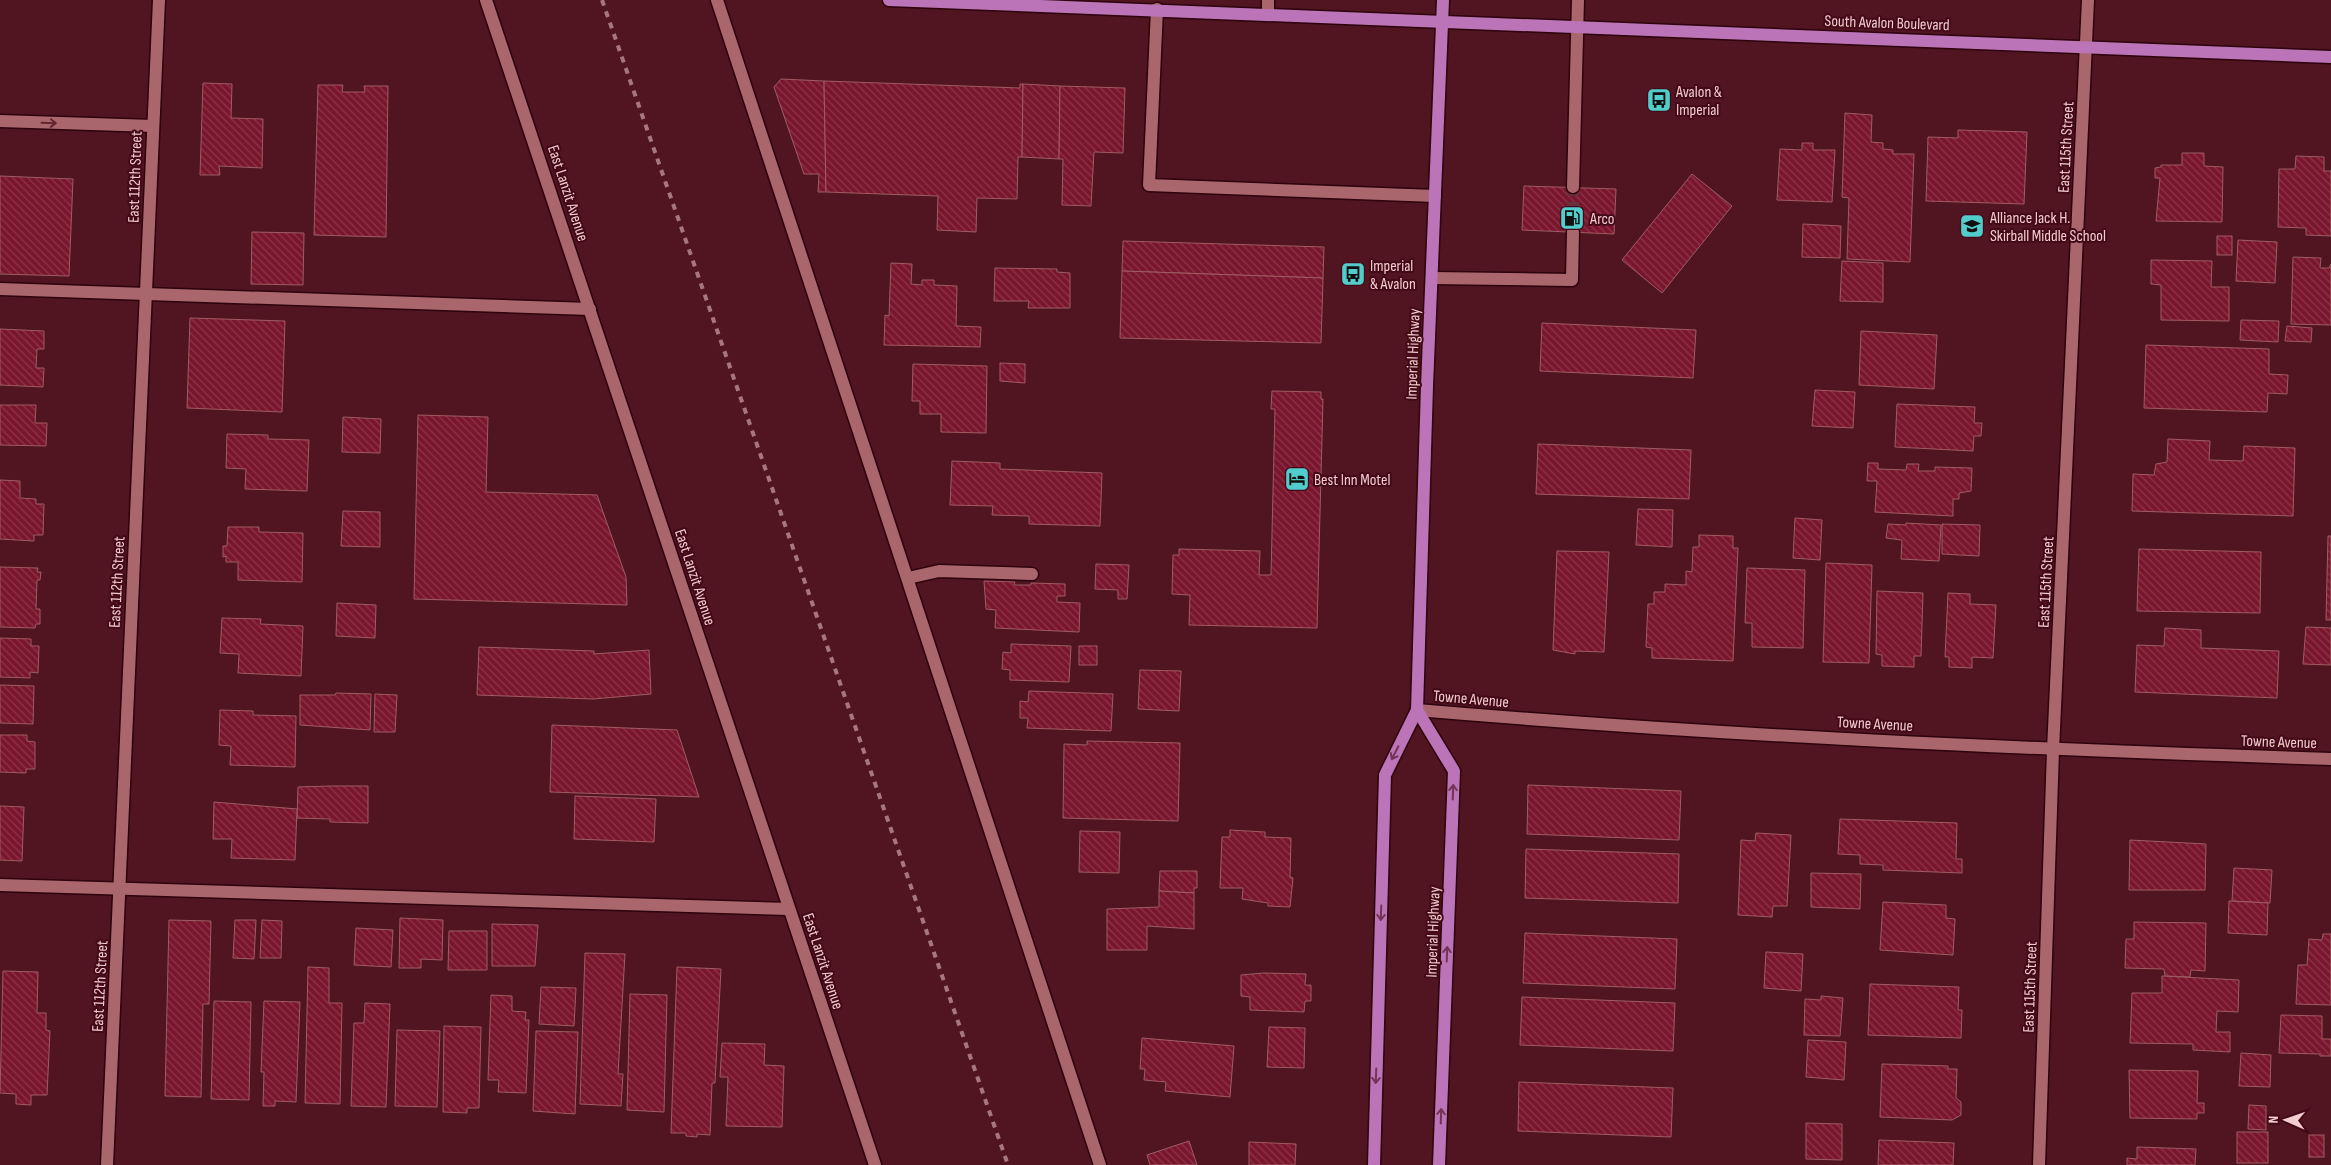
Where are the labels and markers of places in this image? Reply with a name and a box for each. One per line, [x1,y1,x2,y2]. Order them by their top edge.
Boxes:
place label: Avalon & Imperial [1675,83,1722,120]
bus stop icon: Avalon & Imperial [1646,87,1672,113]
fuel station icon: Arco [1559,205,1585,231]
place label: Alliance Jack H. Skirball Middle School [1989,209,2106,246]
place label: Arco [1589,210,1614,229]
school or university icon: Alliance Jack H. Skirball Middle School [1959,213,1985,239]
place label: Imperial & Avalon [1370,257,1416,294]
bus stop icon: Imperial & Avalon [1340,261,1366,287]
hotel icon: Best Inn Motel [1284,466,1310,492]
place label: Best Inn Motel [1314,471,1391,490]

